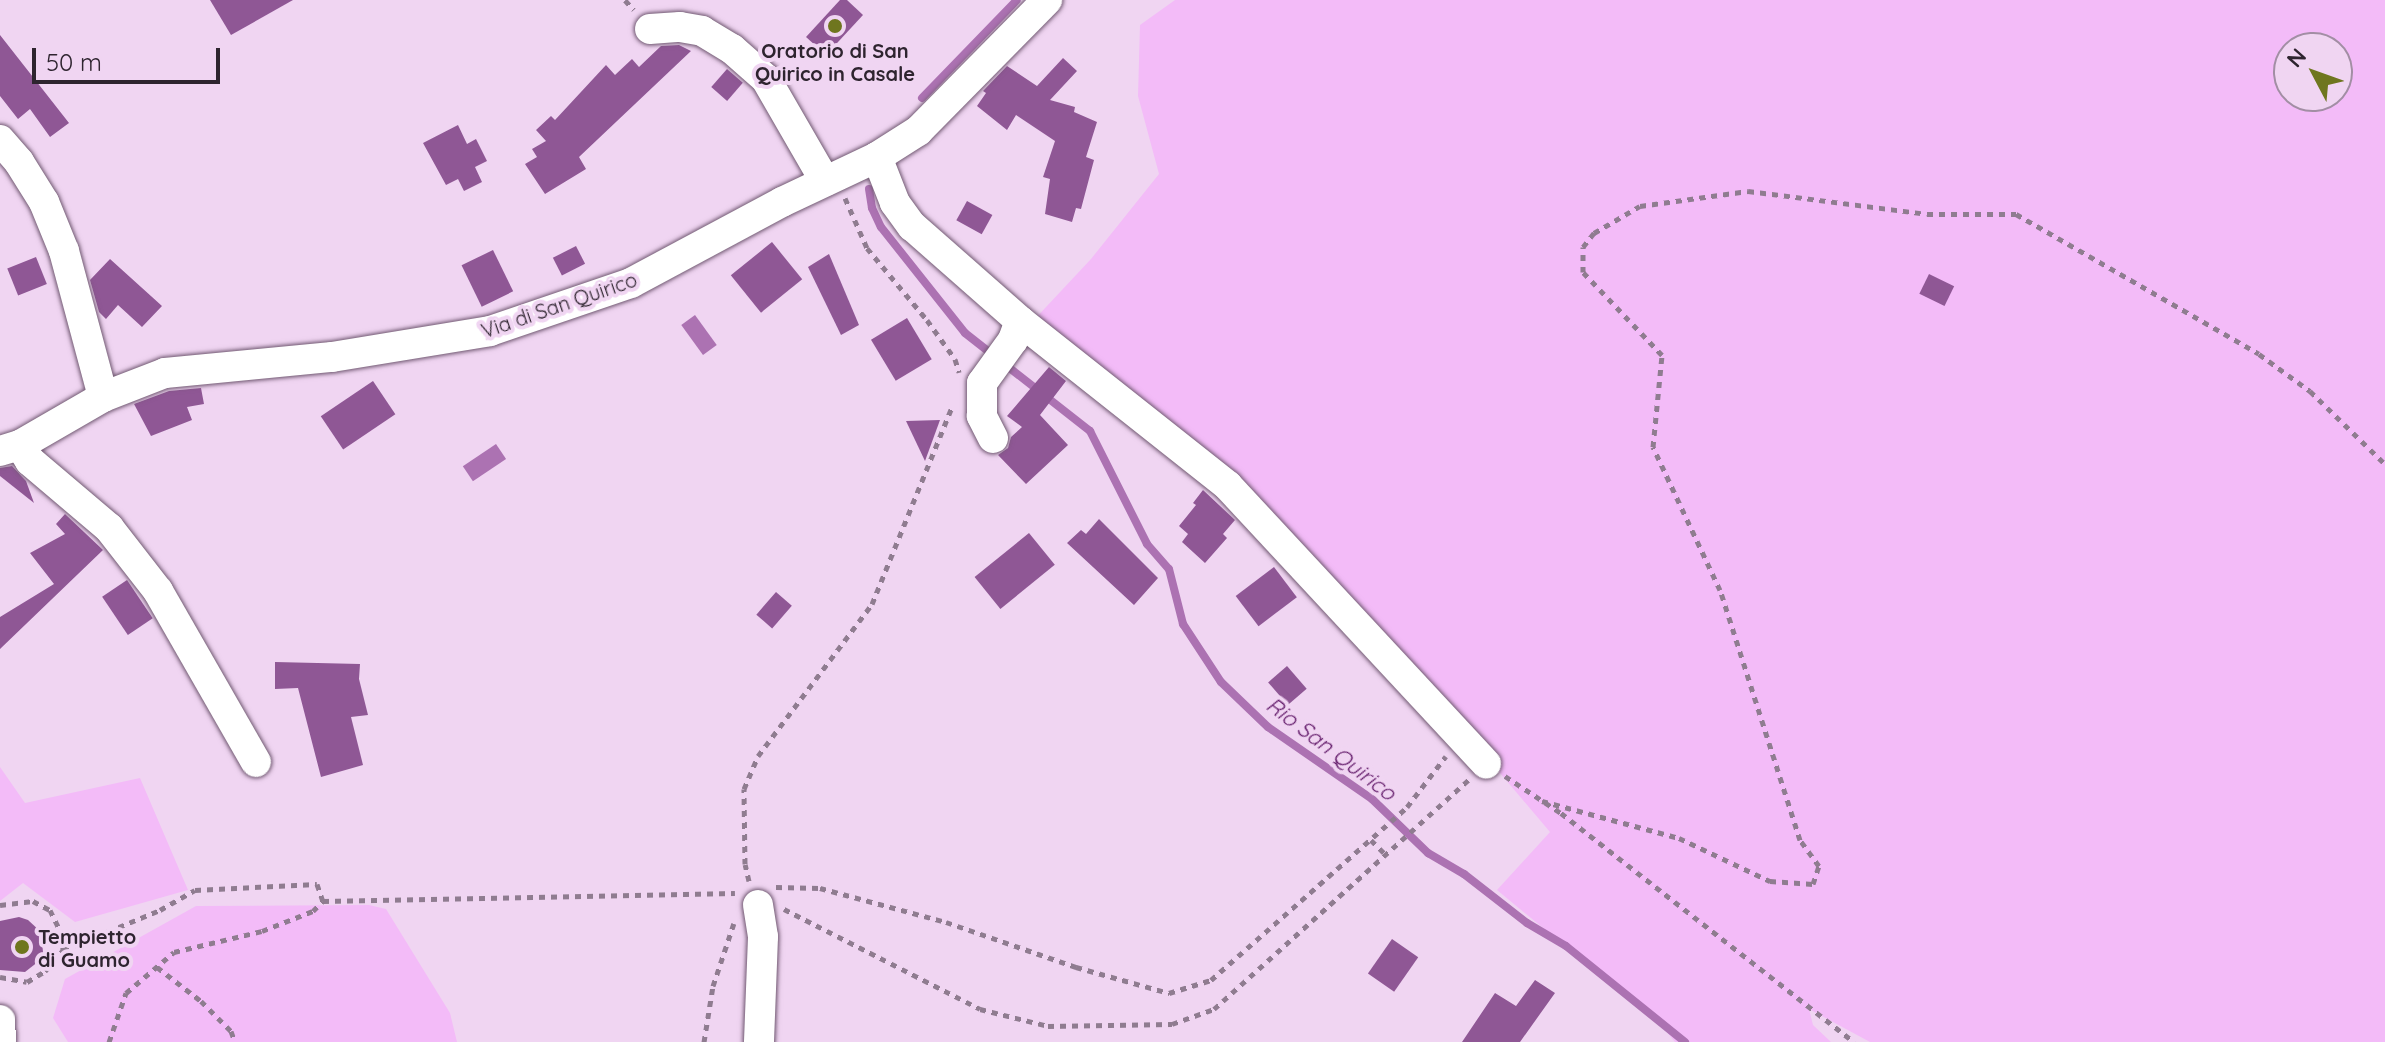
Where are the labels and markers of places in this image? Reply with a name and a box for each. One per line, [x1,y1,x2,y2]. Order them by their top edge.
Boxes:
marker: Oratorio di San Quirico in Casale [826,17,844,35]
place label: Oratorio di San Quirico in Casale [755,38,915,85]
place label: Tempietto di Guamo [38,924,136,971]
marker: Tempietto di Guamo [13,938,31,956]

